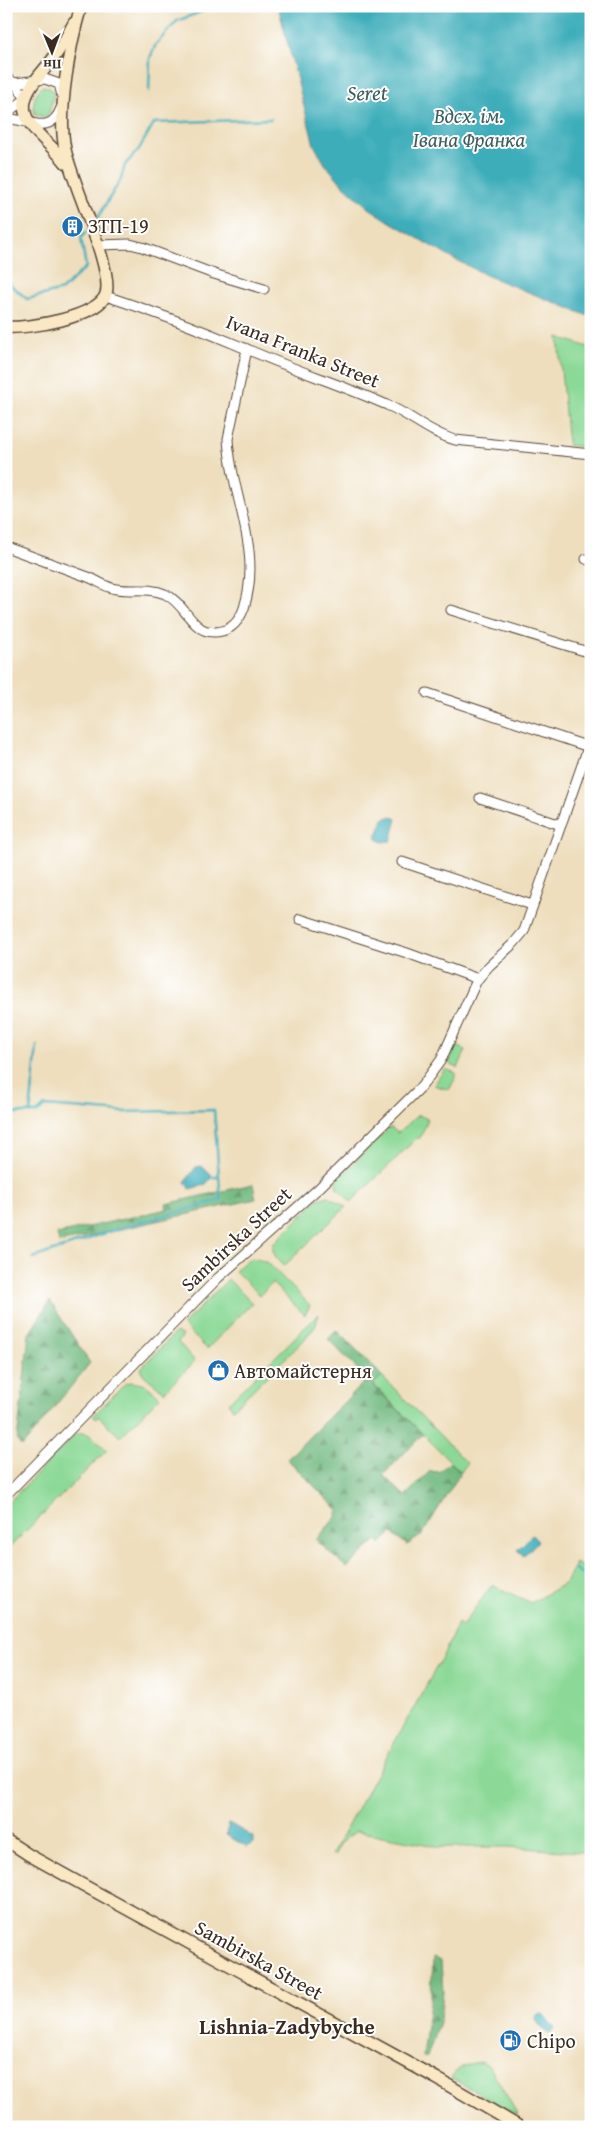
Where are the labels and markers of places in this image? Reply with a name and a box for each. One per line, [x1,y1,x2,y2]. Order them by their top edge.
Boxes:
place label: ЗТП-19 [88,211,149,240]
building icon: ЗТП-19 [60,214,84,238]
place label: Автомайстерня [234,1356,372,1385]
shop icon: Автомайстерня [206,1359,230,1383]
place label: Chipo [527,2026,576,2055]
fuel station icon: Chipo [499,2029,523,2053]

